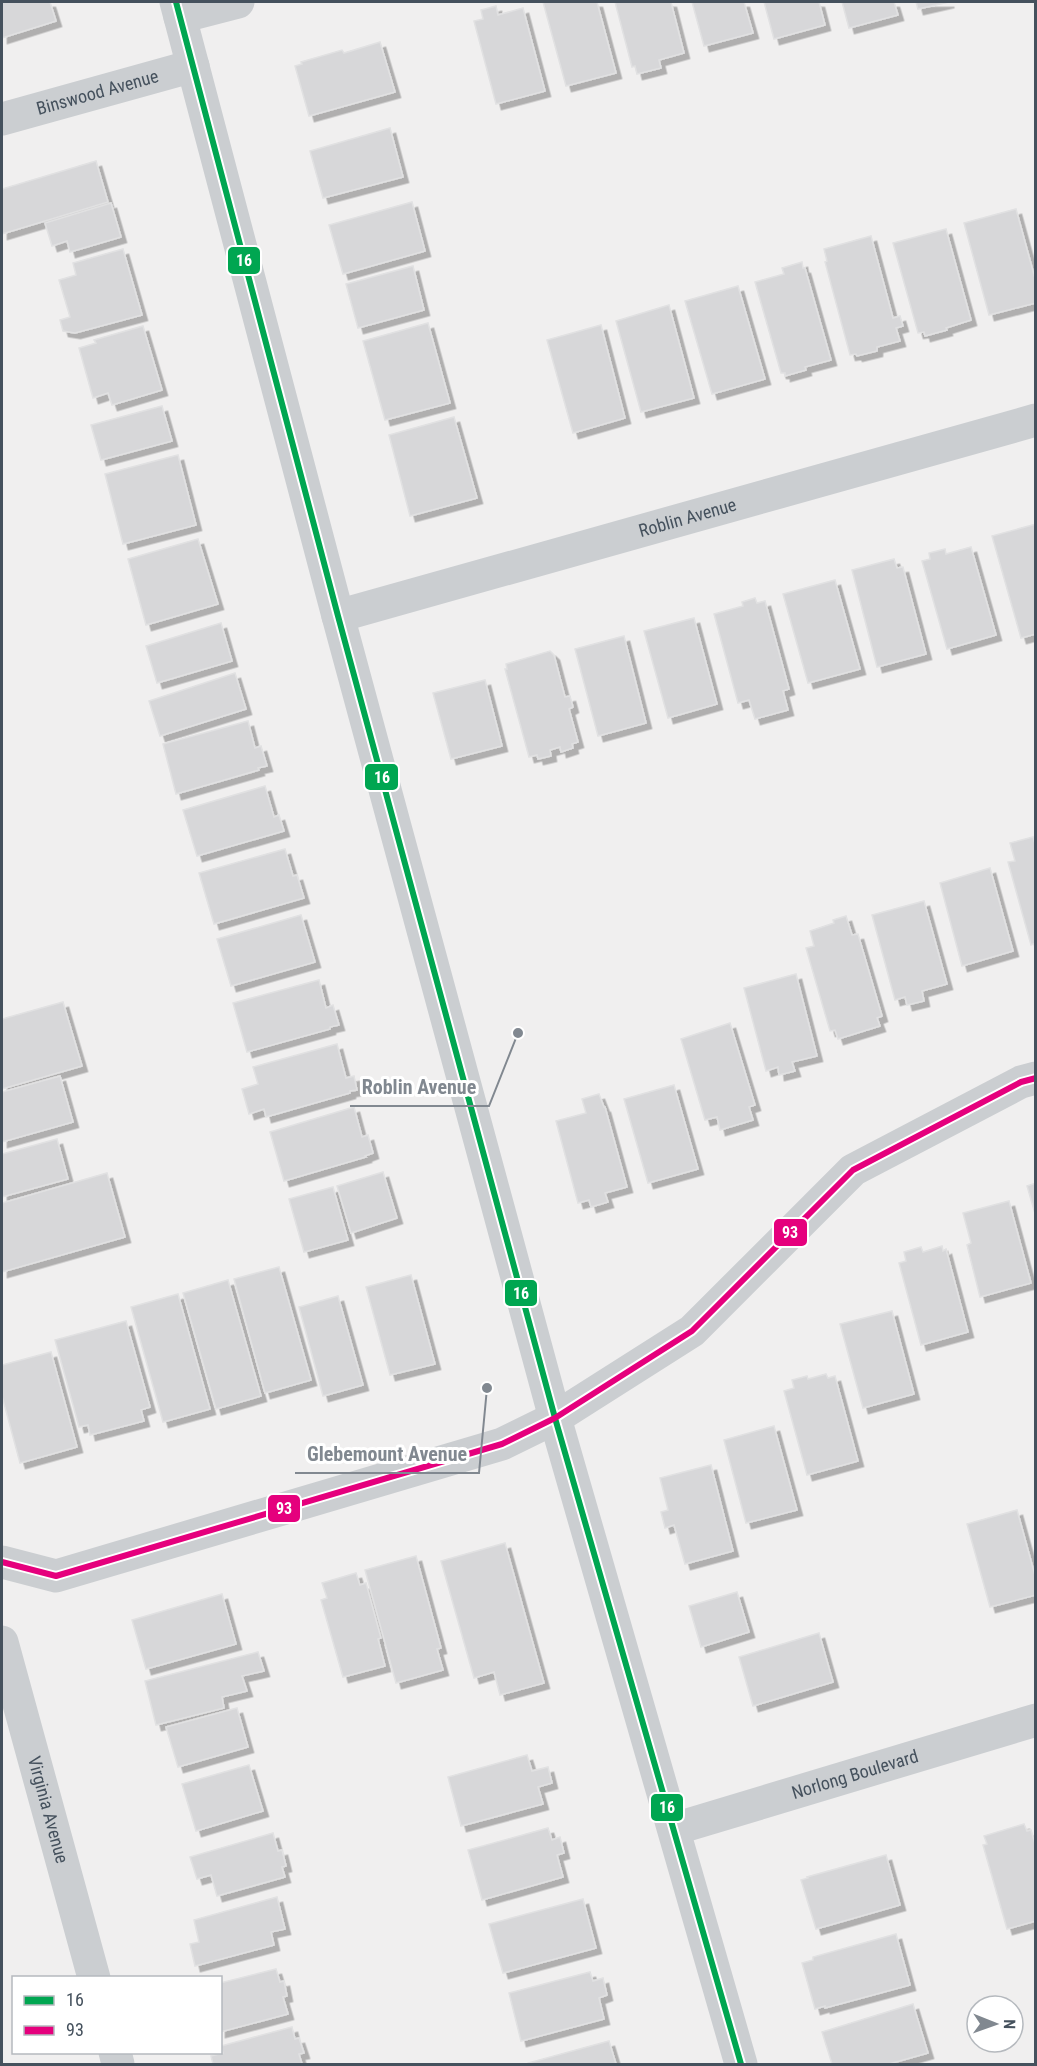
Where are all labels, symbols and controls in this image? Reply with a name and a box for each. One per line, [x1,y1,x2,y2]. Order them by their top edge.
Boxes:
street label: Binswood Avenue [34,65,161,119]
line badge: 16 [227,246,261,275]
text: 16 [236,251,252,270]
street label: Roblin Avenue [636,494,739,541]
line badge: 16 [364,763,399,791]
text: 16 [374,768,390,787]
callout: Roblin Avenue [350,1068,489,1106]
text: Roblin Avenue [362,1075,476,1099]
line badge: 93 [773,1218,808,1247]
text: 93 [782,1223,798,1242]
line badge: 16 [504,1279,538,1307]
text: 16 [513,1284,529,1303]
callout: Glebemount Avenue [295,1435,479,1473]
text: Glebemount Avenue [307,1442,467,1466]
line badge: 93 [267,1494,301,1523]
text: 93 [276,1499,292,1518]
street label: Norlong Boulevard [789,1745,921,1803]
street label: Virginia Avenue [24,1754,73,1866]
line badge: 16 [650,1793,684,1822]
text: 16 [659,1798,675,1817]
legend [12,1976,222,2054]
text: 16 [66,1989,84,2010]
north arrow [965,1994,1025,2054]
text: 93 [66,2019,84,2040]
text: N [1000,2019,1019,2029]

